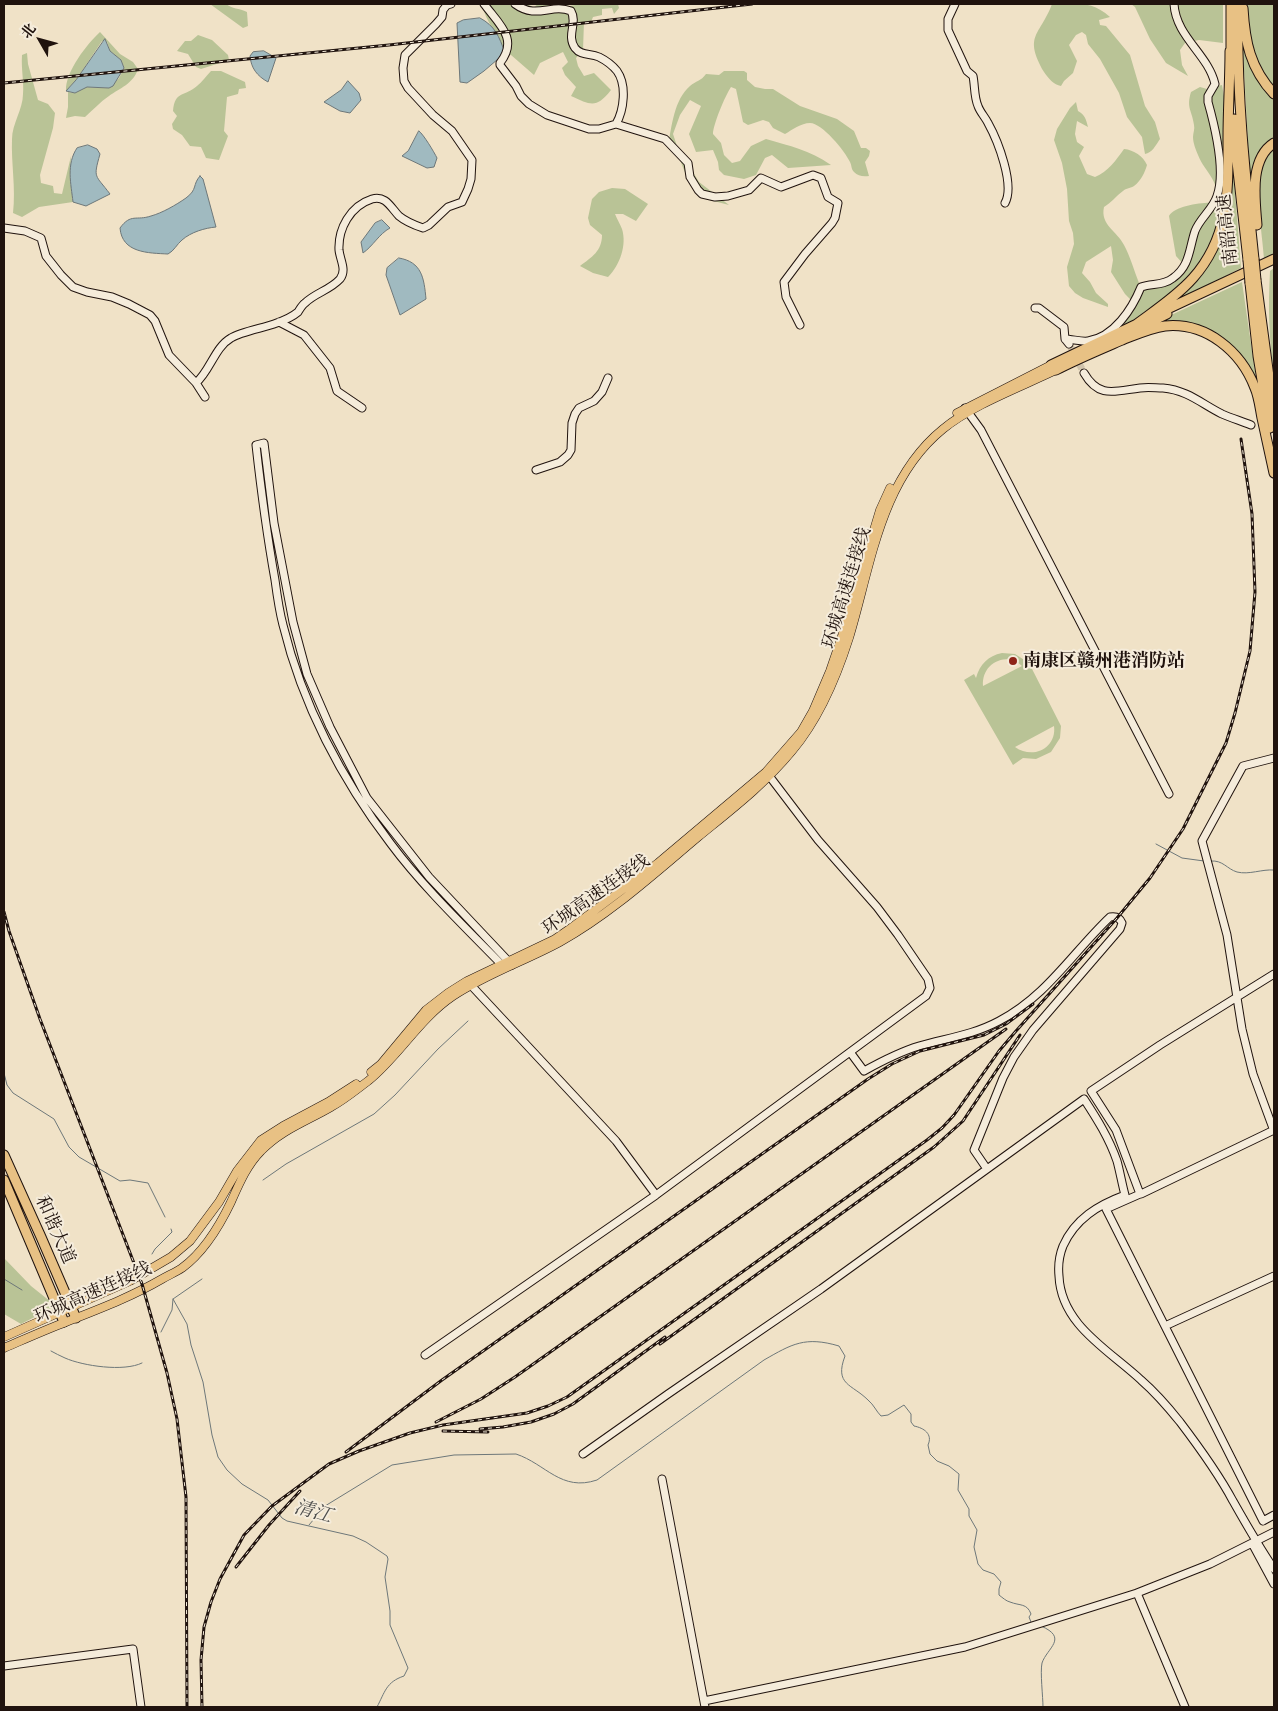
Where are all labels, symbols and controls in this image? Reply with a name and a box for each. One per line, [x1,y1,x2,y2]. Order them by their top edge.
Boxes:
north arrow [15,15,65,65]
text: 北 [17,20,40,42]
street label: 南韶高速 [1213,193,1243,267]
street label: 环城高速连接线 [818,525,876,651]
place label: 南康区赣州港消防站 [1023,650,1185,672]
marker: 南康区赣州港消防站 [1007,655,1019,667]
street label: 环城高速连接线 [538,850,654,940]
street label: 和谐大道 [30,1193,80,1267]
street label: 环城高速连接线 [31,1258,155,1328]
water label: 清江 [292,1496,334,1528]

